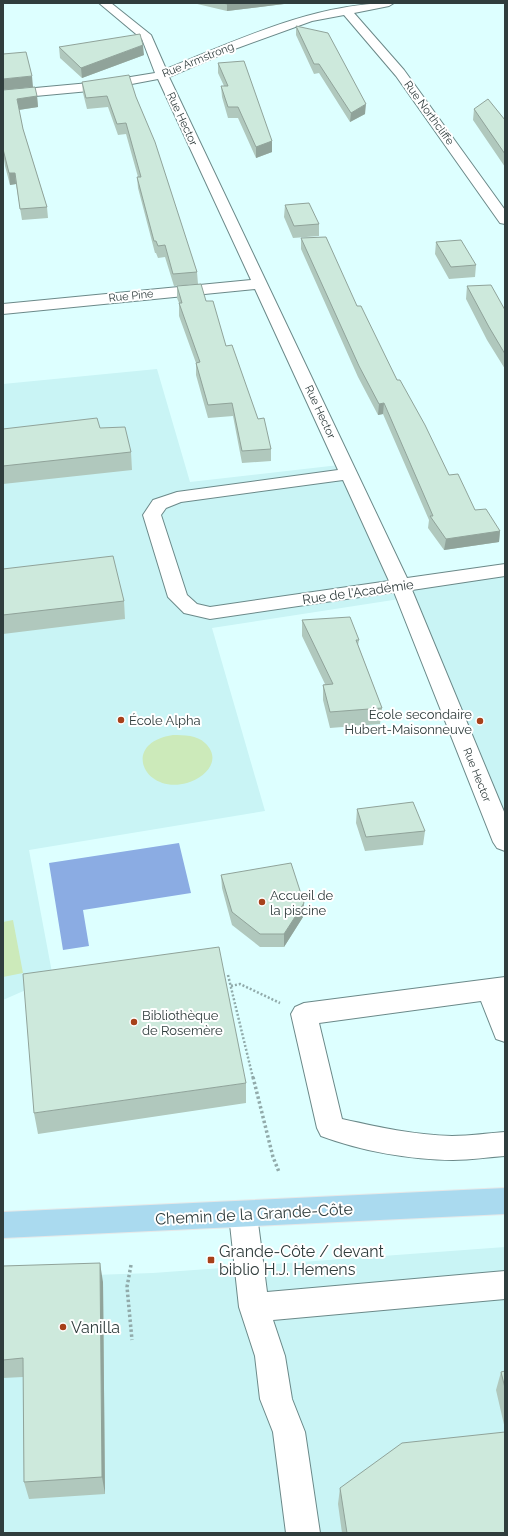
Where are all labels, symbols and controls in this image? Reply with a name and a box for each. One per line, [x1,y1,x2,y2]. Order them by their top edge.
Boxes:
street label: Rue Armstrong [160,40,236,80]
street label: Rue Northcliffe [401,78,457,148]
street label: Rue Hector [164,90,200,148]
street label: Rue Pine [108,287,155,305]
street label: Rue Hector [302,383,338,441]
street label: Rue de l'Académie [301,577,415,607]
place label: École secondaire Hubert-Maisonneuve [345,707,472,737]
place label: École Alpha [129,713,201,728]
marker: École Alpha [116,715,126,725]
marker: École secondaire Hubert-Maisonneuve [475,716,485,726]
street label: Rue Hector [460,746,494,804]
place label: Accueil de la piscine [270,888,334,918]
marker: Accueil de la piscine [257,897,267,907]
place label: Bibliothèque de Rosemère [142,1008,223,1038]
marker: Bibliothèque de Rosemère [129,1017,139,1027]
street label: Chemin de la Grande-Côte [155,1199,353,1229]
place label: Grande-Côte / devant biblio H.J. Hemens [219,1242,384,1279]
marker: Grande-Côte / devant biblio H.J. Hemens [206,1255,216,1265]
place label: Vanilla [71,1318,120,1337]
marker: Vanilla [58,1322,68,1332]

